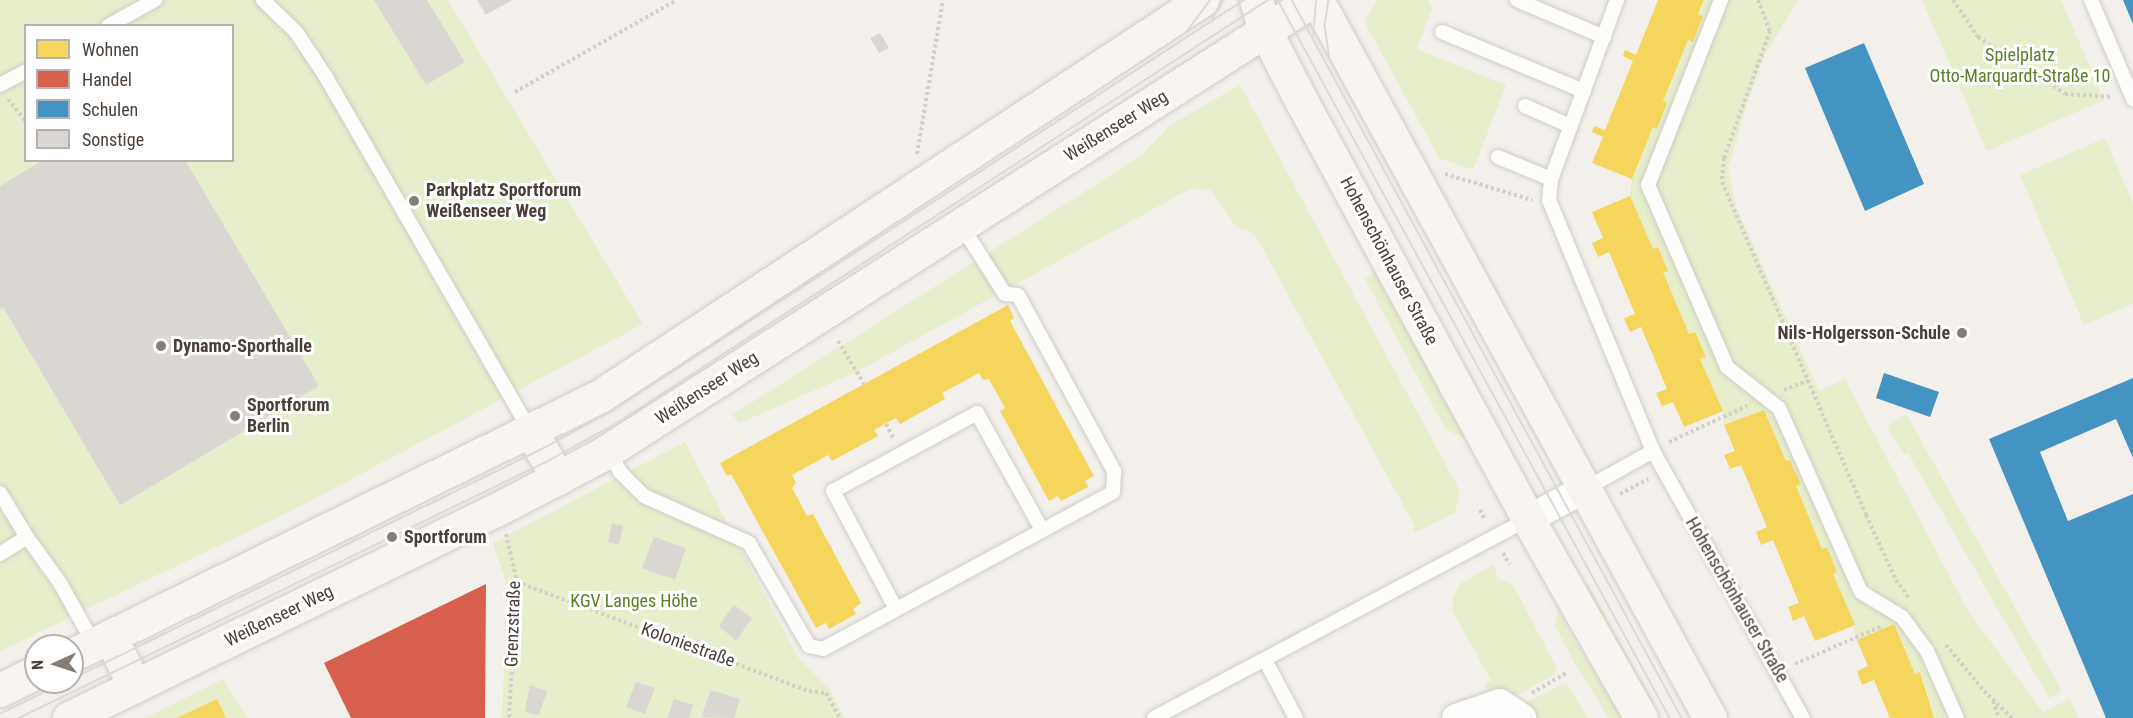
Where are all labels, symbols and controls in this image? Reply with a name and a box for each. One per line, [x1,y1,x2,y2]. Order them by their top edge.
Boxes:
legend [24,24,234,162]
text: Wohnen [82,39,139,60]
park label: Spielplatz Otto-Marquardt-Straße 10 [1930,45,2110,88]
text: Handel [82,69,132,90]
street label: Weißenseer Weg [1060,86,1172,166]
text: Schulen [82,99,138,120]
text: Sonstige [82,129,144,150]
street label: Hohenschönhauser Straße [1335,173,1443,349]
place label: Parkplatz Sportforum Weißenseer Weg [426,180,581,222]
marker: Parkplatz Sportforum Weißenseer Weg [407,194,421,208]
place label: Nils-Holgersson-Schule [1778,322,1950,344]
marker: Nils-Holgersson-Schule [1955,326,1969,340]
place label: Dynamo-Sporthalle [173,335,312,357]
marker: Dynamo-Sporthalle [154,339,168,353]
street label: Weißenseer Weg [652,347,762,429]
place label: Sportforum Berlin [247,395,330,438]
marker: Sportforum Berlin [228,409,242,423]
street label: Hohenschönhauser Straße [1681,513,1793,687]
place label: Sportforum [404,526,487,548]
marker: Sportforum [385,530,399,544]
street label: Weißenseer Weg [221,580,337,652]
street label: Grenzstraße [501,581,525,667]
park label: KGV Langes Höhe [570,590,698,612]
street label: Koloniestraße [638,618,738,672]
north arrow [24,634,84,694]
text: N [28,659,47,670]

